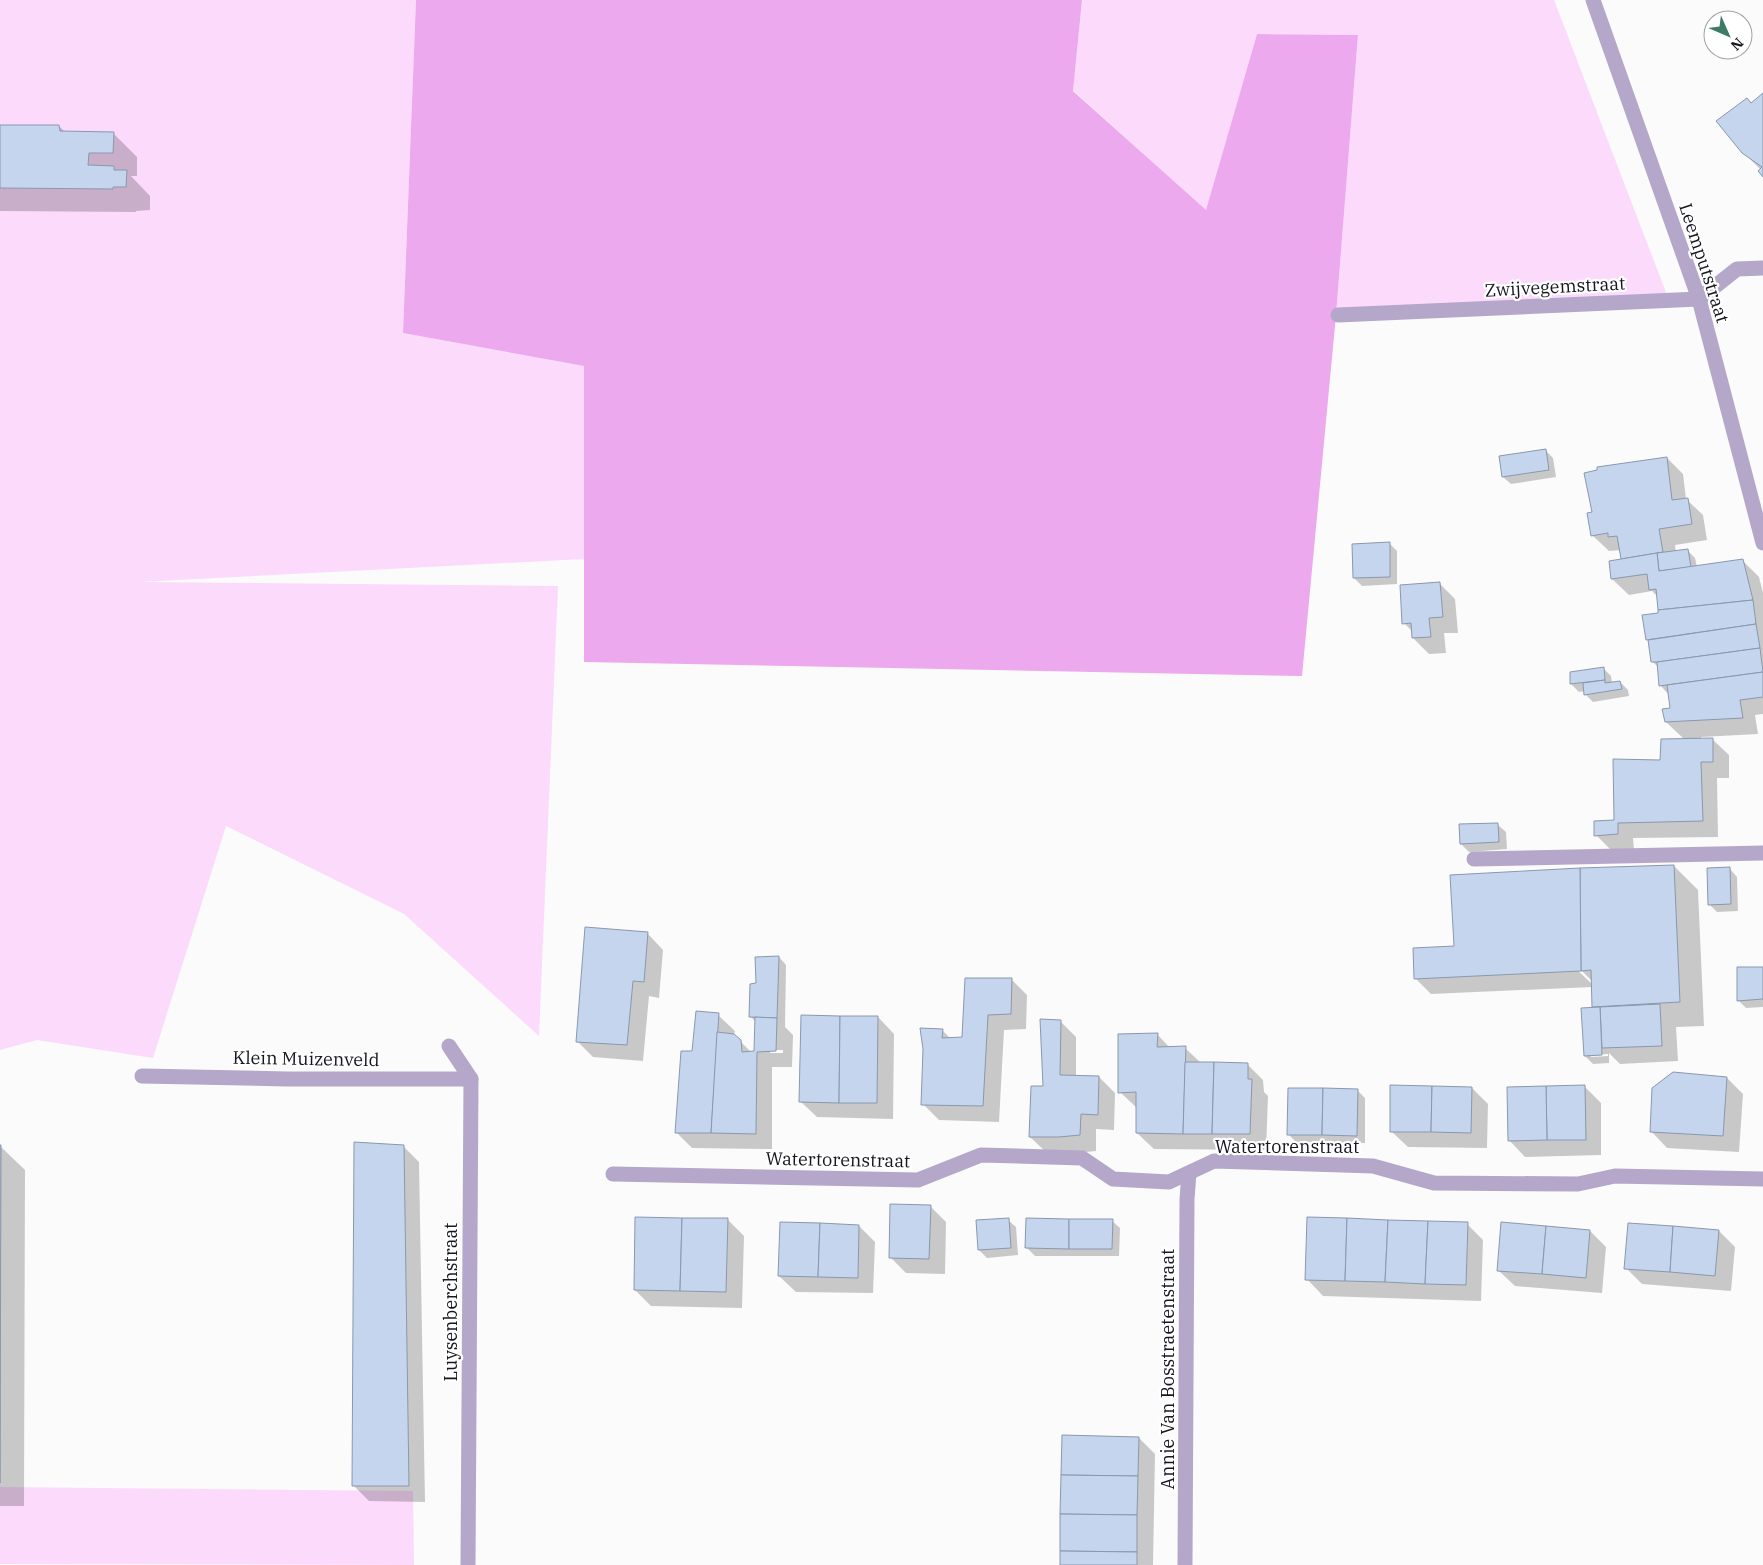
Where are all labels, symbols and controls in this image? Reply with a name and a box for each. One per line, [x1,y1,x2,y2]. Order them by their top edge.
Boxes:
north arrow [1703,10,1753,60]
text: N [1727,34,1747,54]
street label: Leemputstraat [1674,200,1735,326]
street label: Zwijvegemstraat [1484,271,1626,302]
street label: Klein Muizenveld [232,1046,380,1071]
street label: Watertorenstraat [1215,1135,1359,1158]
street label: Watertorenstraat [766,1147,910,1172]
street label: Luysenberchstraat [439,1223,462,1381]
street label: Annie Van Bosstraetenstraat [1156,1249,1179,1489]

